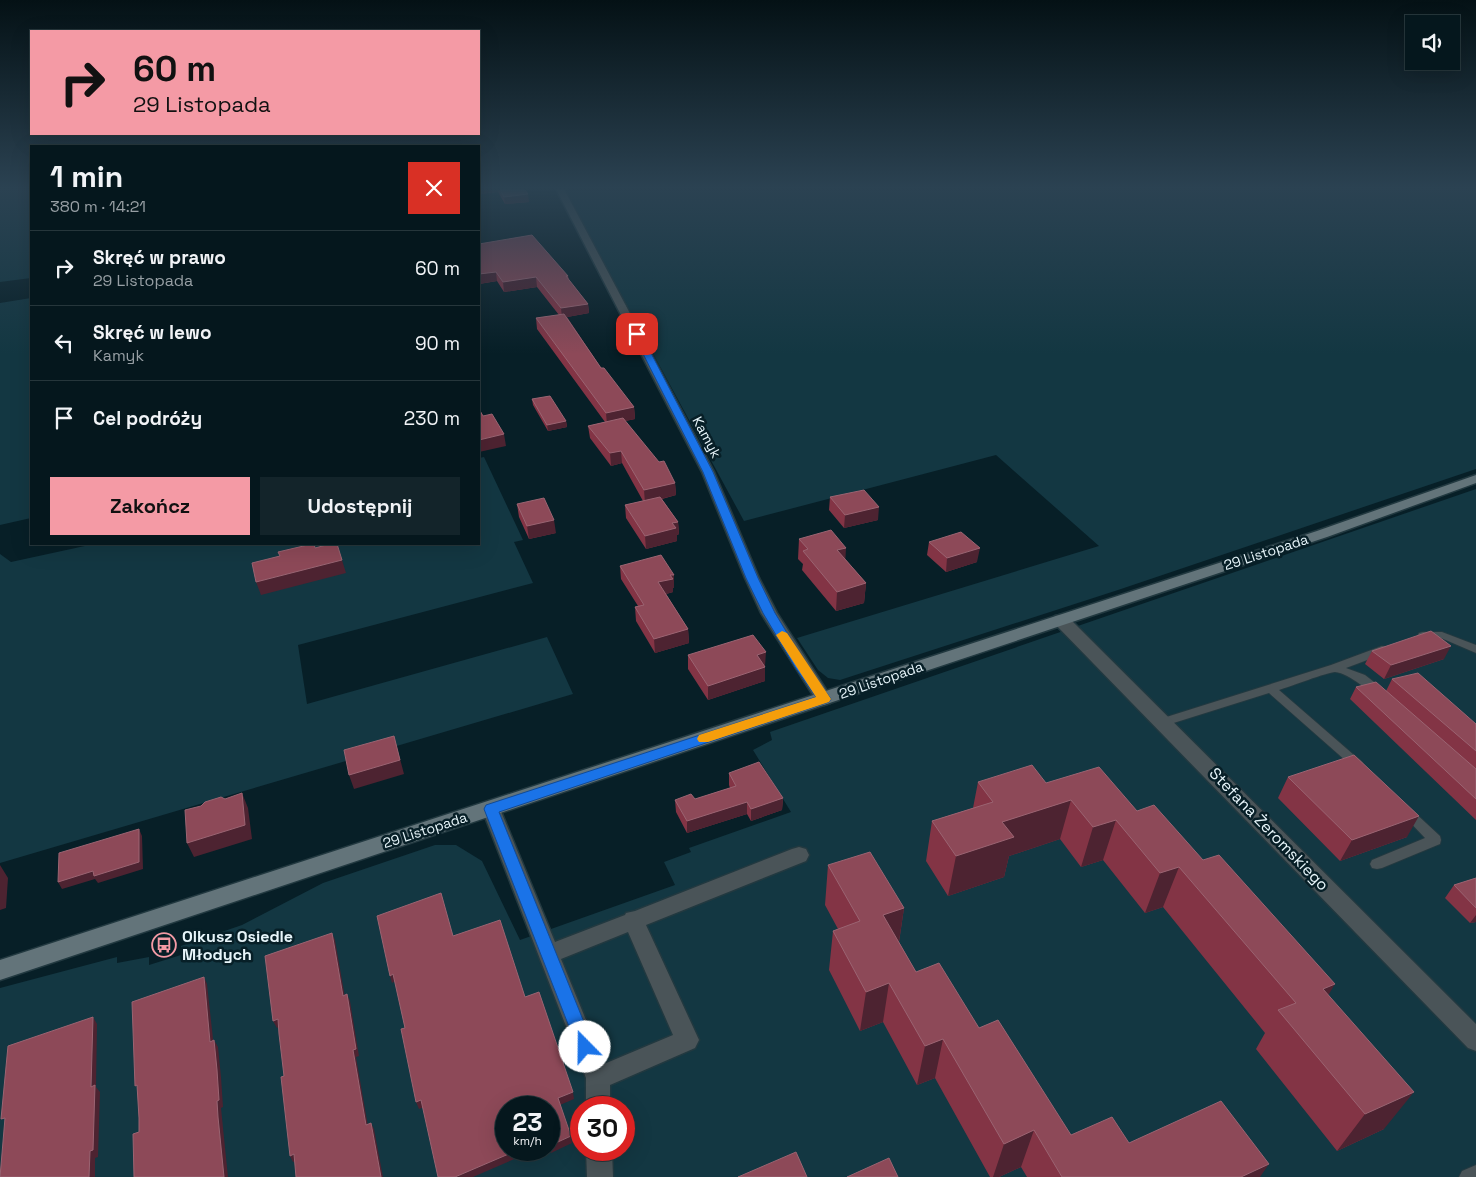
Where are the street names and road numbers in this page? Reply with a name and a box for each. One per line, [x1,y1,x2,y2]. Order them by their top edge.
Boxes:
street label: Kamyk [689,413,726,461]
street label: 29 Listopada [1222,530,1310,574]
street label: 29 Listopada [837,657,925,703]
street label: Stefana Żeromskiego [1205,763,1333,895]
street label: 29 Listopada [381,808,469,852]

